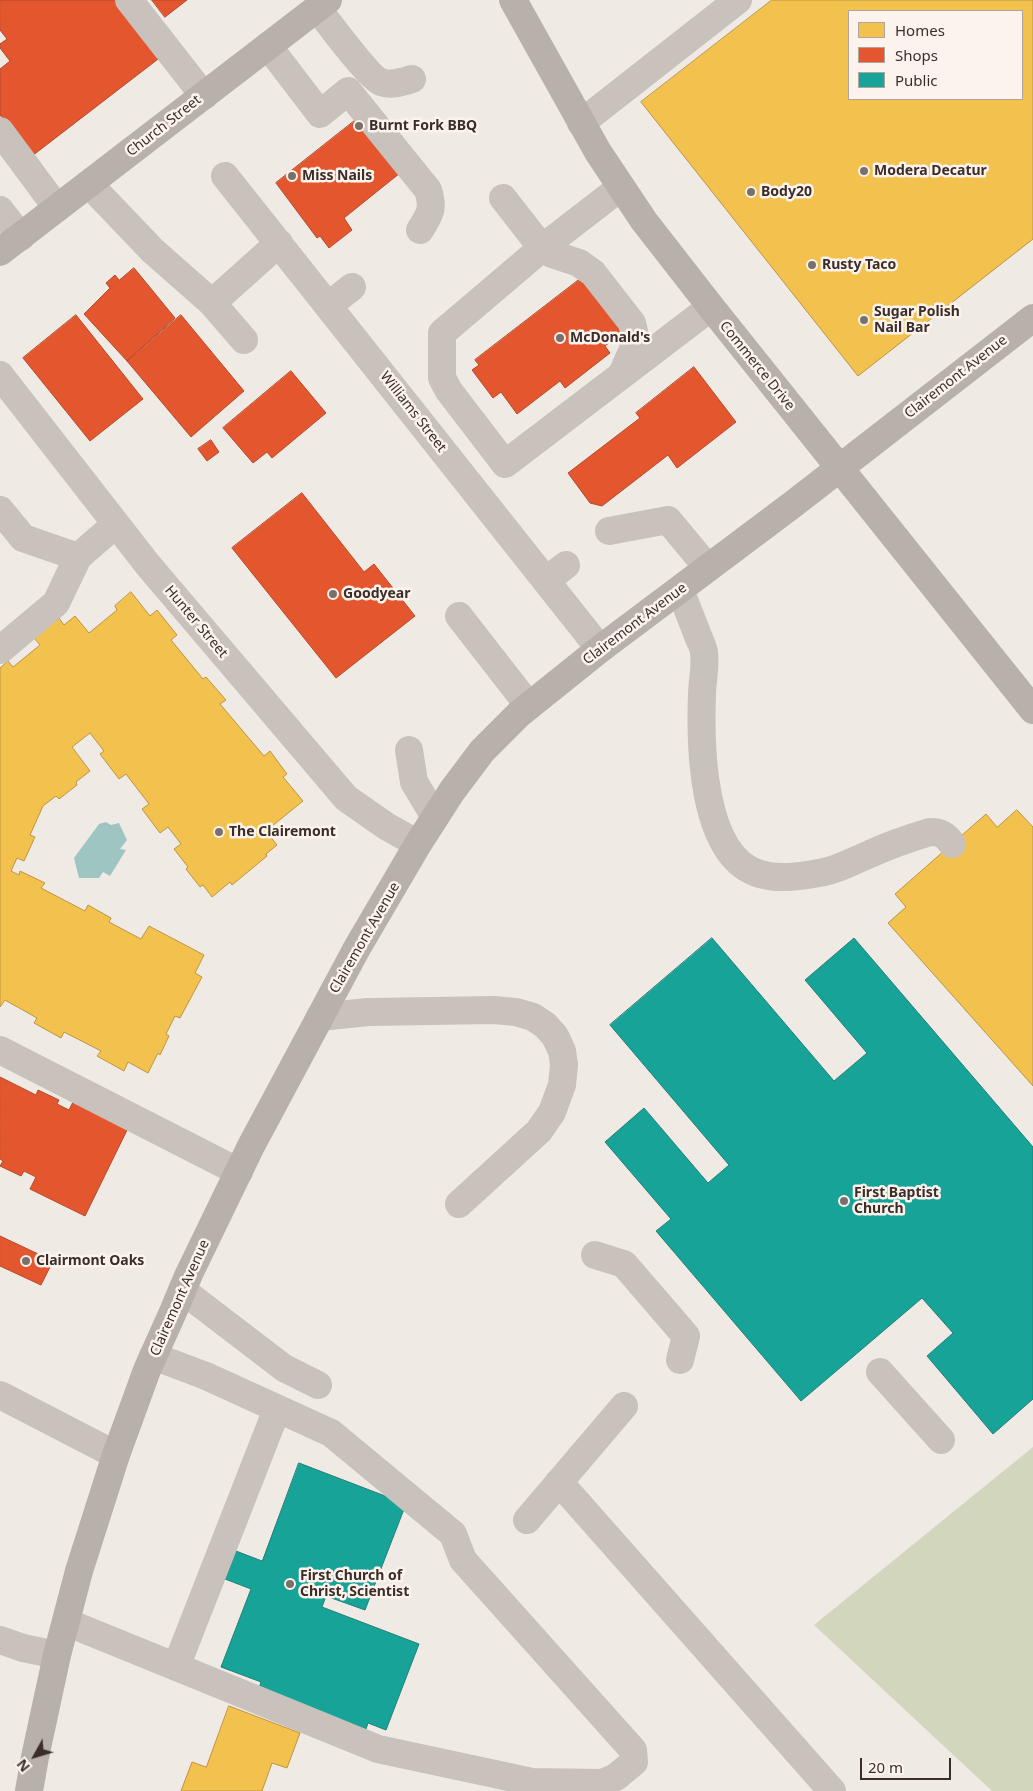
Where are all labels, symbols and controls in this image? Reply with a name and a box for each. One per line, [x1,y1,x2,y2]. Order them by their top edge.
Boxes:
legend [848,10,1023,100]
text: Homes [895,20,945,40]
text: Shops [895,45,938,65]
text: Public [895,70,938,90]
street label: Church Street [123,92,205,160]
place label: Burnt Fork BBQ [369,118,477,134]
marker: Burnt Fork BBQ [353,120,365,132]
place label: Modera Decatur [874,163,987,179]
marker: Modera Decatur [858,165,870,177]
place label: Miss Nails [302,168,372,184]
marker: Miss Nails [286,170,298,182]
place label: Body20 [761,184,812,200]
marker: Body20 [745,186,757,198]
place label: Rusty Taco [822,257,896,273]
marker: Rusty Taco [806,259,818,271]
place label: Sugar Polish Nail Bar [874,304,960,336]
marker: Sugar Polish Nail Bar [858,314,870,326]
street label: Commerce Drive [716,318,798,414]
place label: McDonald's [570,330,650,346]
marker: McDonald's [554,332,566,344]
street label: Clairemont Avenue [901,332,1011,422]
street label: Williams Street [376,368,450,456]
street label: Clairemont Avenue [580,580,690,668]
street label: Hunter Street [161,582,231,662]
place label: Goodyear [343,586,410,602]
marker: Goodyear [327,588,339,600]
place label: The Clairemont [229,824,336,840]
marker: The Clairemont [213,826,225,838]
street label: Clairemont Avenue [326,880,404,996]
place label: First Baptist Church [854,1185,939,1218]
marker: First Baptist Church [838,1195,850,1207]
street label: Clairemont Avenue [147,1237,213,1359]
place label: Clairmont Oaks [36,1253,144,1269]
marker: Clairmont Oaks [20,1255,32,1267]
place label: First Church of Christ, Scientist [300,1568,409,1600]
marker: First Church of Christ, Scientist [284,1578,296,1590]
north arrow [10,1731,60,1781]
scale bar [863,1748,954,1780]
text: N [12,1755,34,1776]
text: 20 m [868,1757,903,1777]

